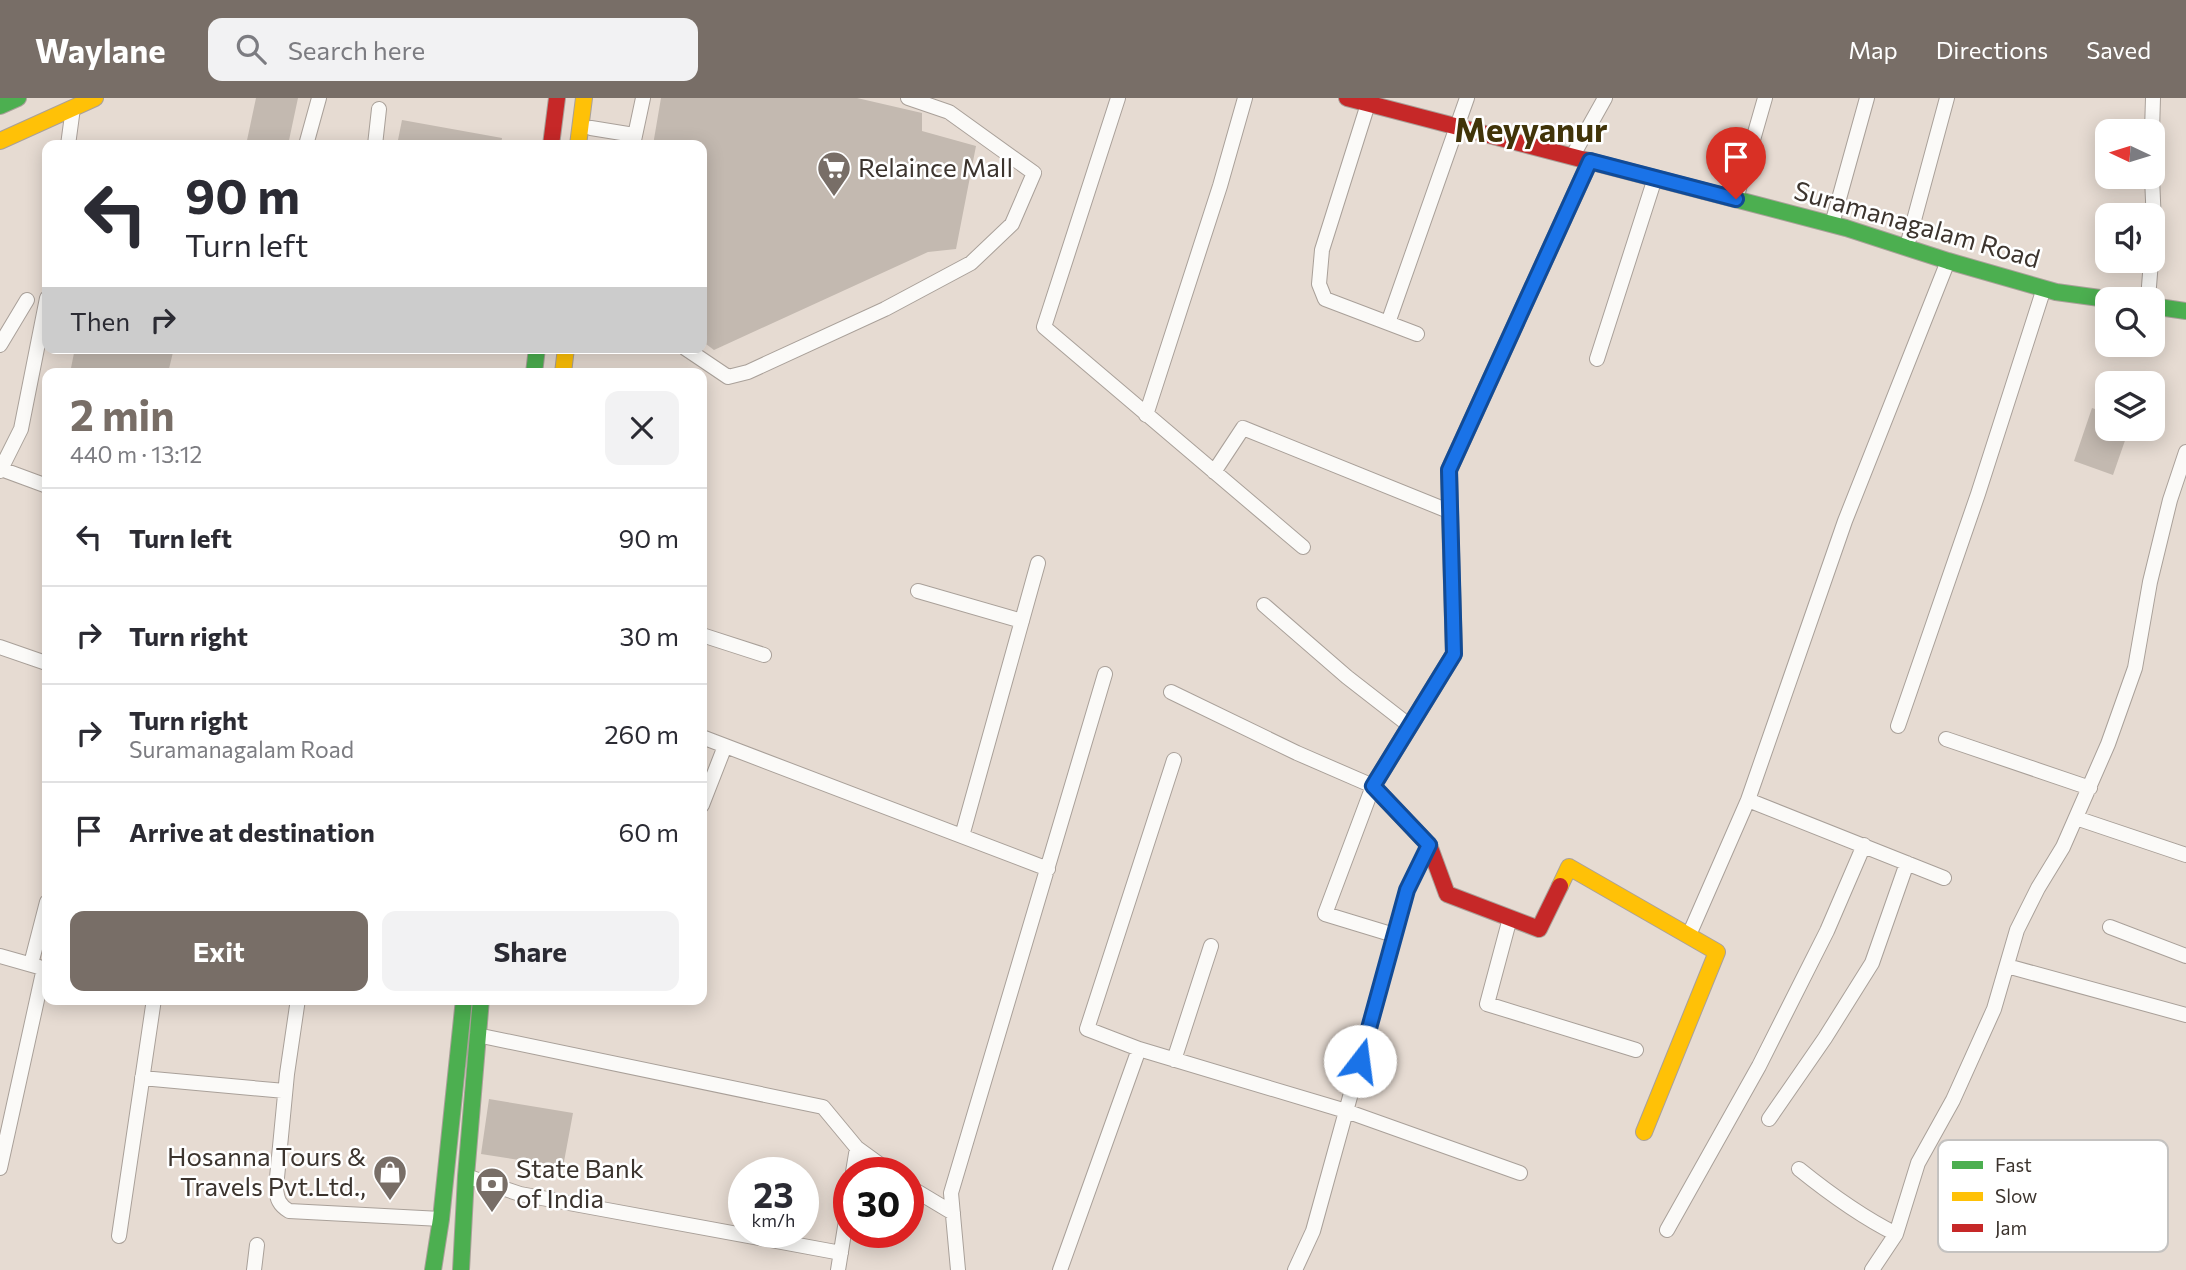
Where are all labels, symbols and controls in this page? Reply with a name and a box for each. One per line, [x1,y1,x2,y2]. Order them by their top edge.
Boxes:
search box [208,18,698,81]
text: Waylane [35,29,166,70]
icon: search [232,30,270,68]
text: Search here [288,34,425,65]
text: Map [1848,35,1898,64]
text: Directions [1936,35,2048,64]
text: Saved [2086,35,2151,64]
district label: Meyyanur [1454,108,1608,149]
north arrow [2095,119,2165,189]
map controls [2095,119,2165,441]
pin [1706,127,1766,199]
icon: arrive [1717,138,1755,176]
supermarket icon: Relaince Mall [815,149,853,198]
place label: Relaince Mall [858,151,1013,182]
text: 90 m [185,164,300,224]
icon: left [70,168,161,259]
street label: Suramanagalam Road [1791,174,2044,274]
button: sound [2095,203,2165,273]
text: Turn left [185,224,309,264]
button: search [2095,287,2165,357]
icon: right [144,301,182,339]
text: Then [70,305,130,336]
button: layers [2095,371,2165,441]
text: 2 min [70,388,175,440]
button: close [605,391,679,465]
text: 440 m · 13:12 [70,440,202,468]
icon: left [70,518,108,556]
text: Turn left [129,522,232,553]
text: 90 m [619,522,679,553]
icon: right [70,616,108,654]
text: Turn right [129,620,248,651]
text: 30 m [620,620,679,651]
text: Turn right [129,704,248,735]
icon: right [70,714,108,752]
text: 260 m [604,718,679,749]
text: Suramanagalam Road [129,735,354,763]
icon: arrive [70,812,108,850]
text: Arrive at destination [129,816,375,847]
text: 60 m [619,816,679,847]
button: Exit [70,911,368,991]
button: Share [382,911,679,991]
position arrow [1323,1024,1397,1098]
place label: Hosanna Tours & Travels Pvt.Ltd., [167,1140,366,1201]
legend [1938,1140,2168,1252]
place label: State Bank of India [516,1152,644,1213]
shop icon: Hosanna Tours & Travels Pvt.Ltd., [371,1153,409,1202]
text: Fast [1995,1153,2032,1176]
speed limit sign: 30 [833,1157,924,1248]
bank icon: State Bank of India [473,1165,511,1214]
text: 23 [753,1172,794,1215]
text: Slow [1995,1184,2037,1207]
text: km/h [752,1209,795,1231]
text: Jam [1995,1216,2027,1239]

